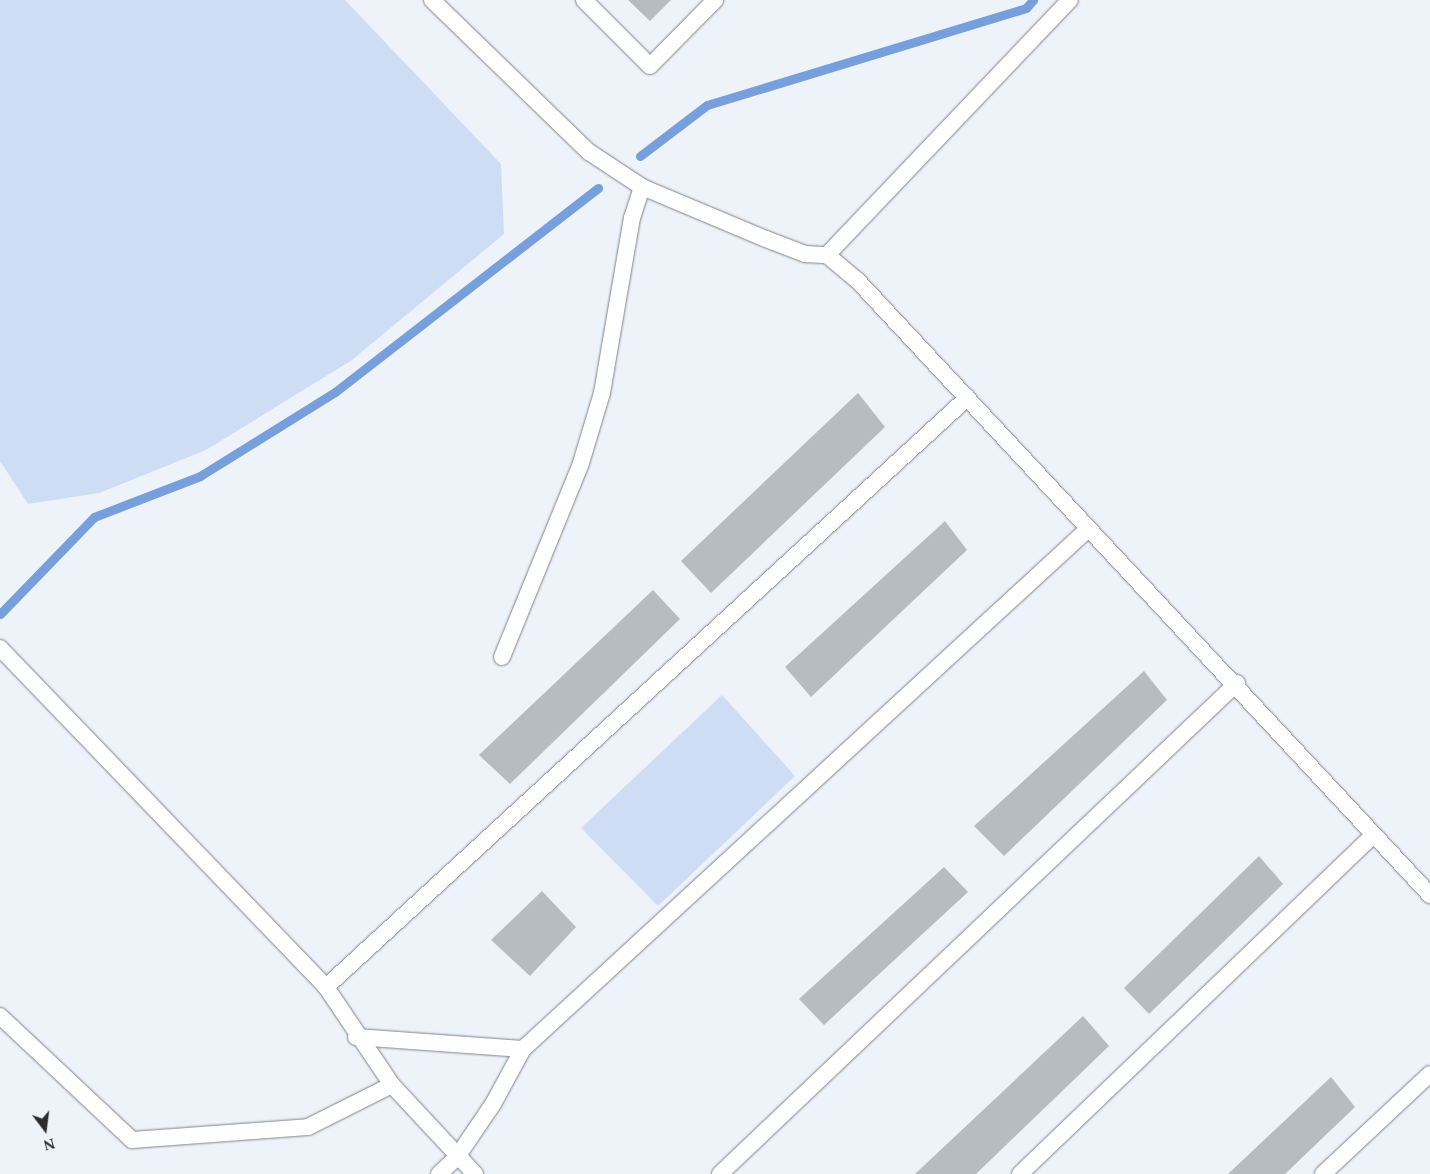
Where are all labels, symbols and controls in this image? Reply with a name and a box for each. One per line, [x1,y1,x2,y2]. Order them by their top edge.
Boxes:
north arrow [20,1104,70,1154]
text: N [41,1132,57,1156]

